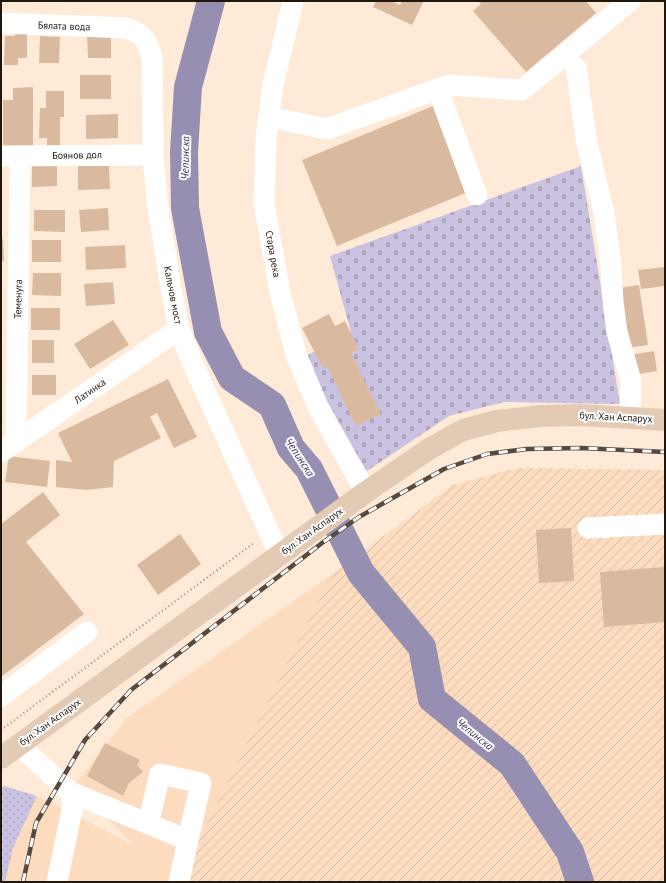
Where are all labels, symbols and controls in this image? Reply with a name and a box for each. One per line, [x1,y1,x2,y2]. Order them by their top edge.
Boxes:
street label: Бялата вода [38,19,91,33]
water label: Чепинска [178,136,192,180]
street label: Боянов дол [52,148,102,162]
street label: Стара река [262,230,284,278]
street label: Калъчов мост [161,265,185,325]
street label: Теменуга [11,279,25,319]
street label: Латинка [71,375,108,407]
street label: бул. Хан Аспарух [579,409,653,425]
water label: Чепинска [282,435,318,480]
street label: бул. Хан Аспарух [279,504,345,558]
street label: бул. Хан Аспарух [17,695,83,749]
water label: Чепинска [454,715,497,753]

